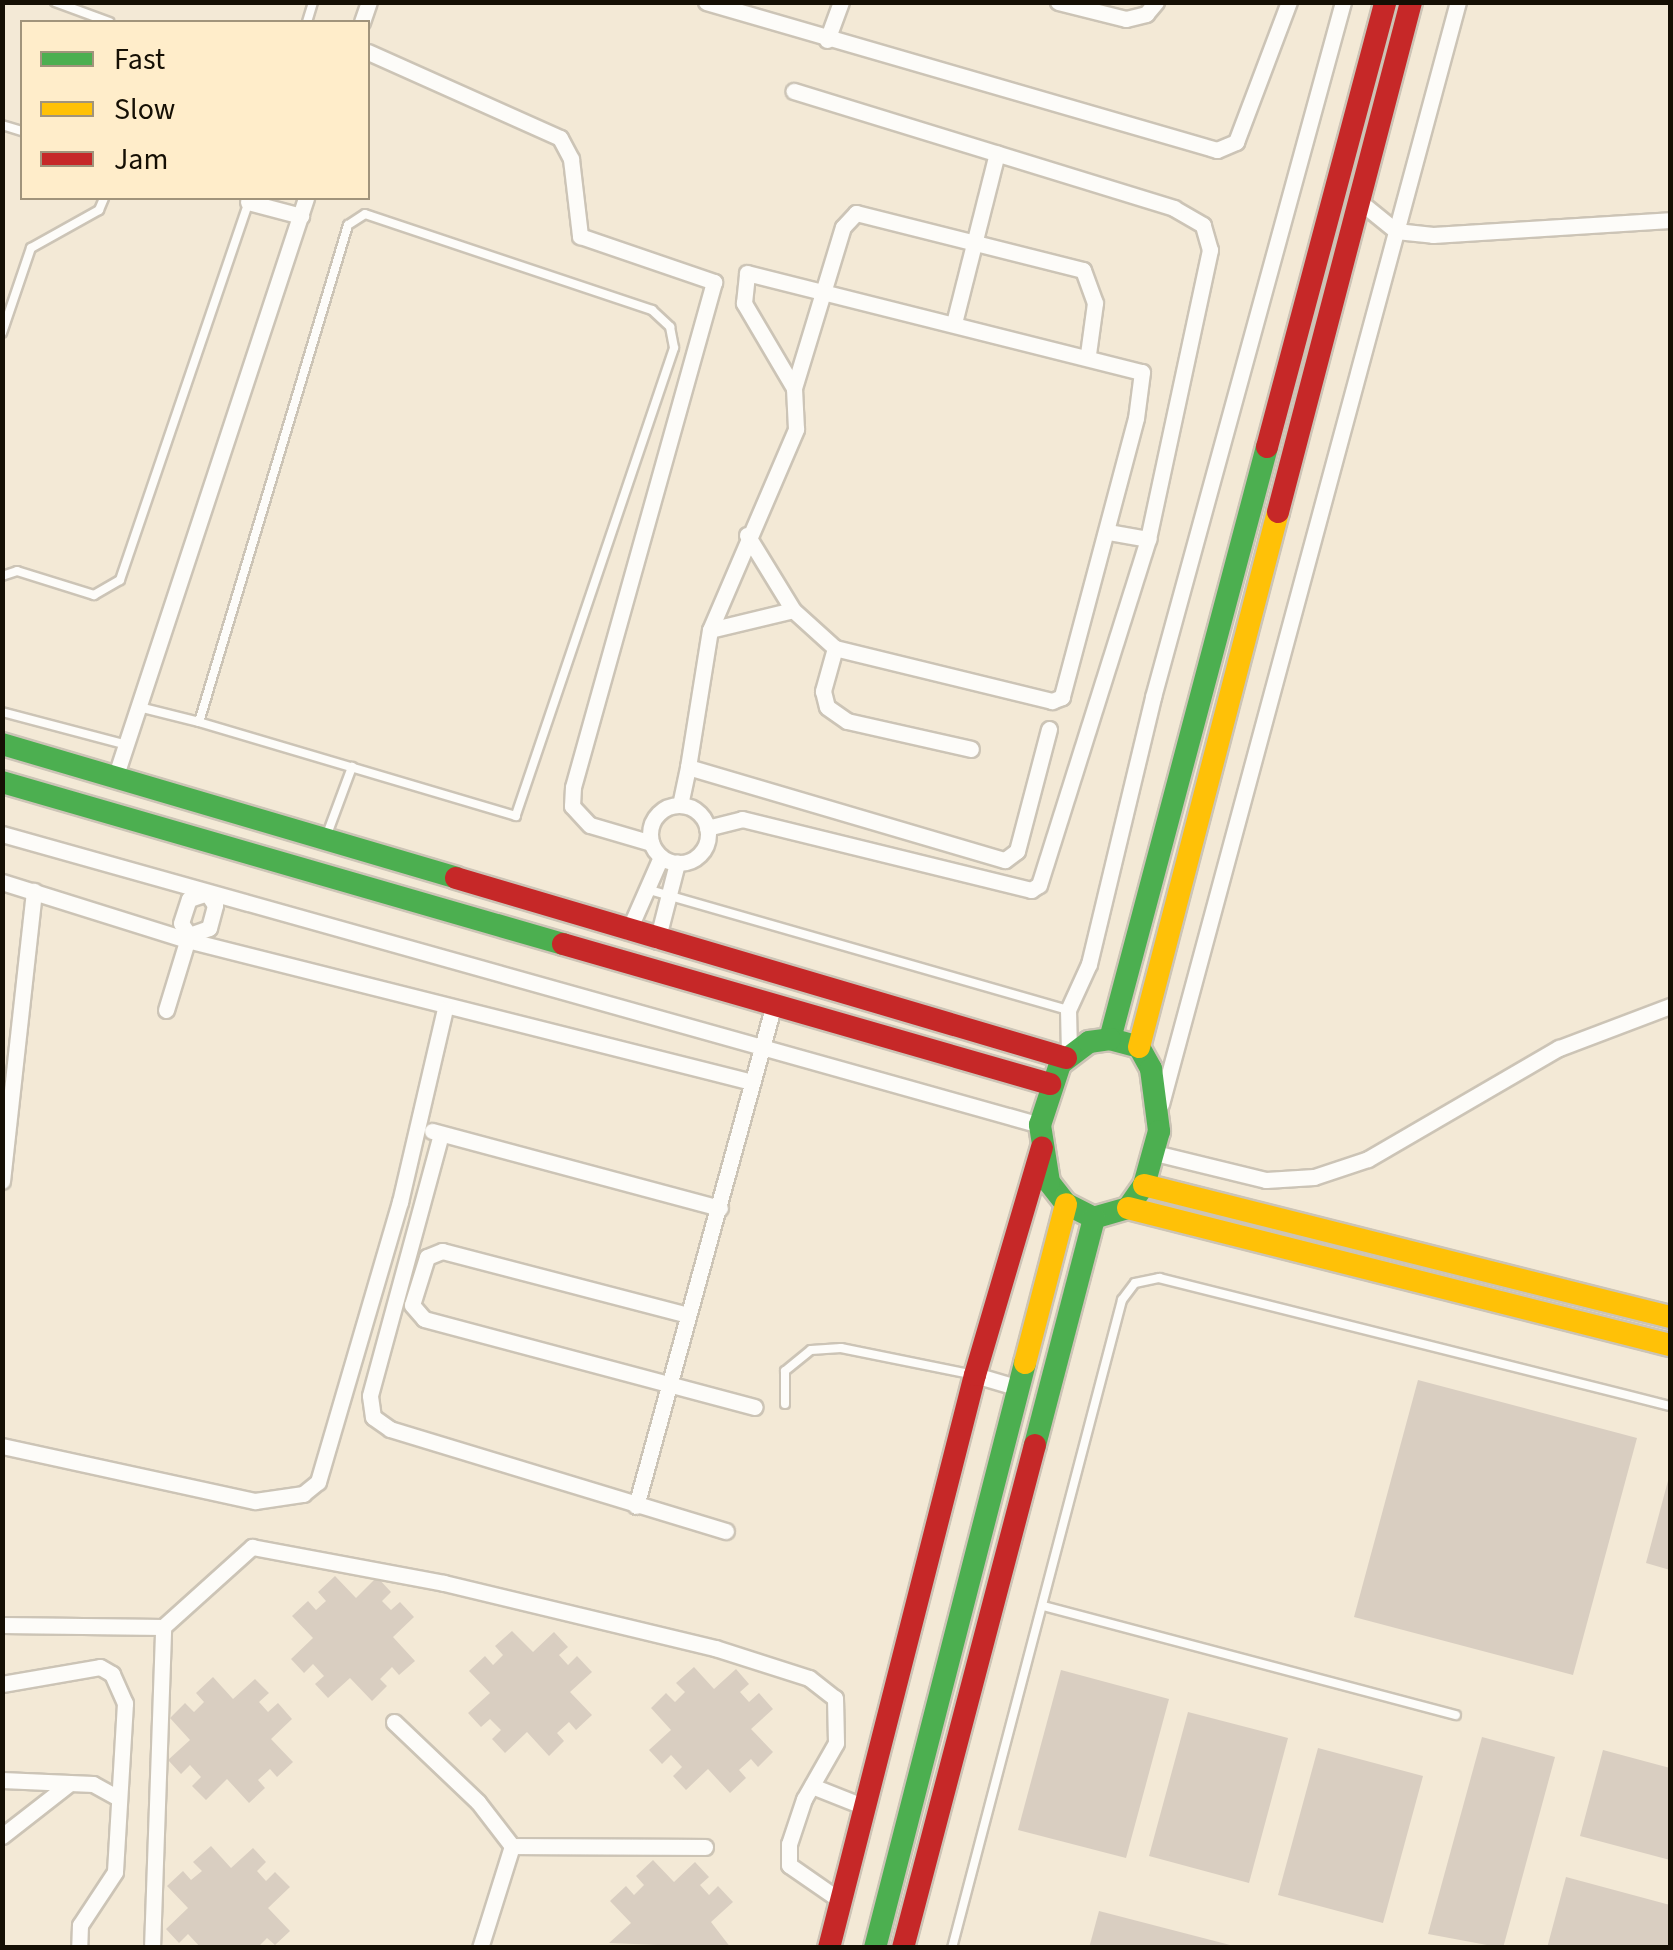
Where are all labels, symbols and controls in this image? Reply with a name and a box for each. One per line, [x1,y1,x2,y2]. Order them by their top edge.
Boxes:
legend [20,20,370,200]
text: Fast [114,38,165,81]
text: Slow [114,88,175,131]
text: Jam [114,138,168,181]

